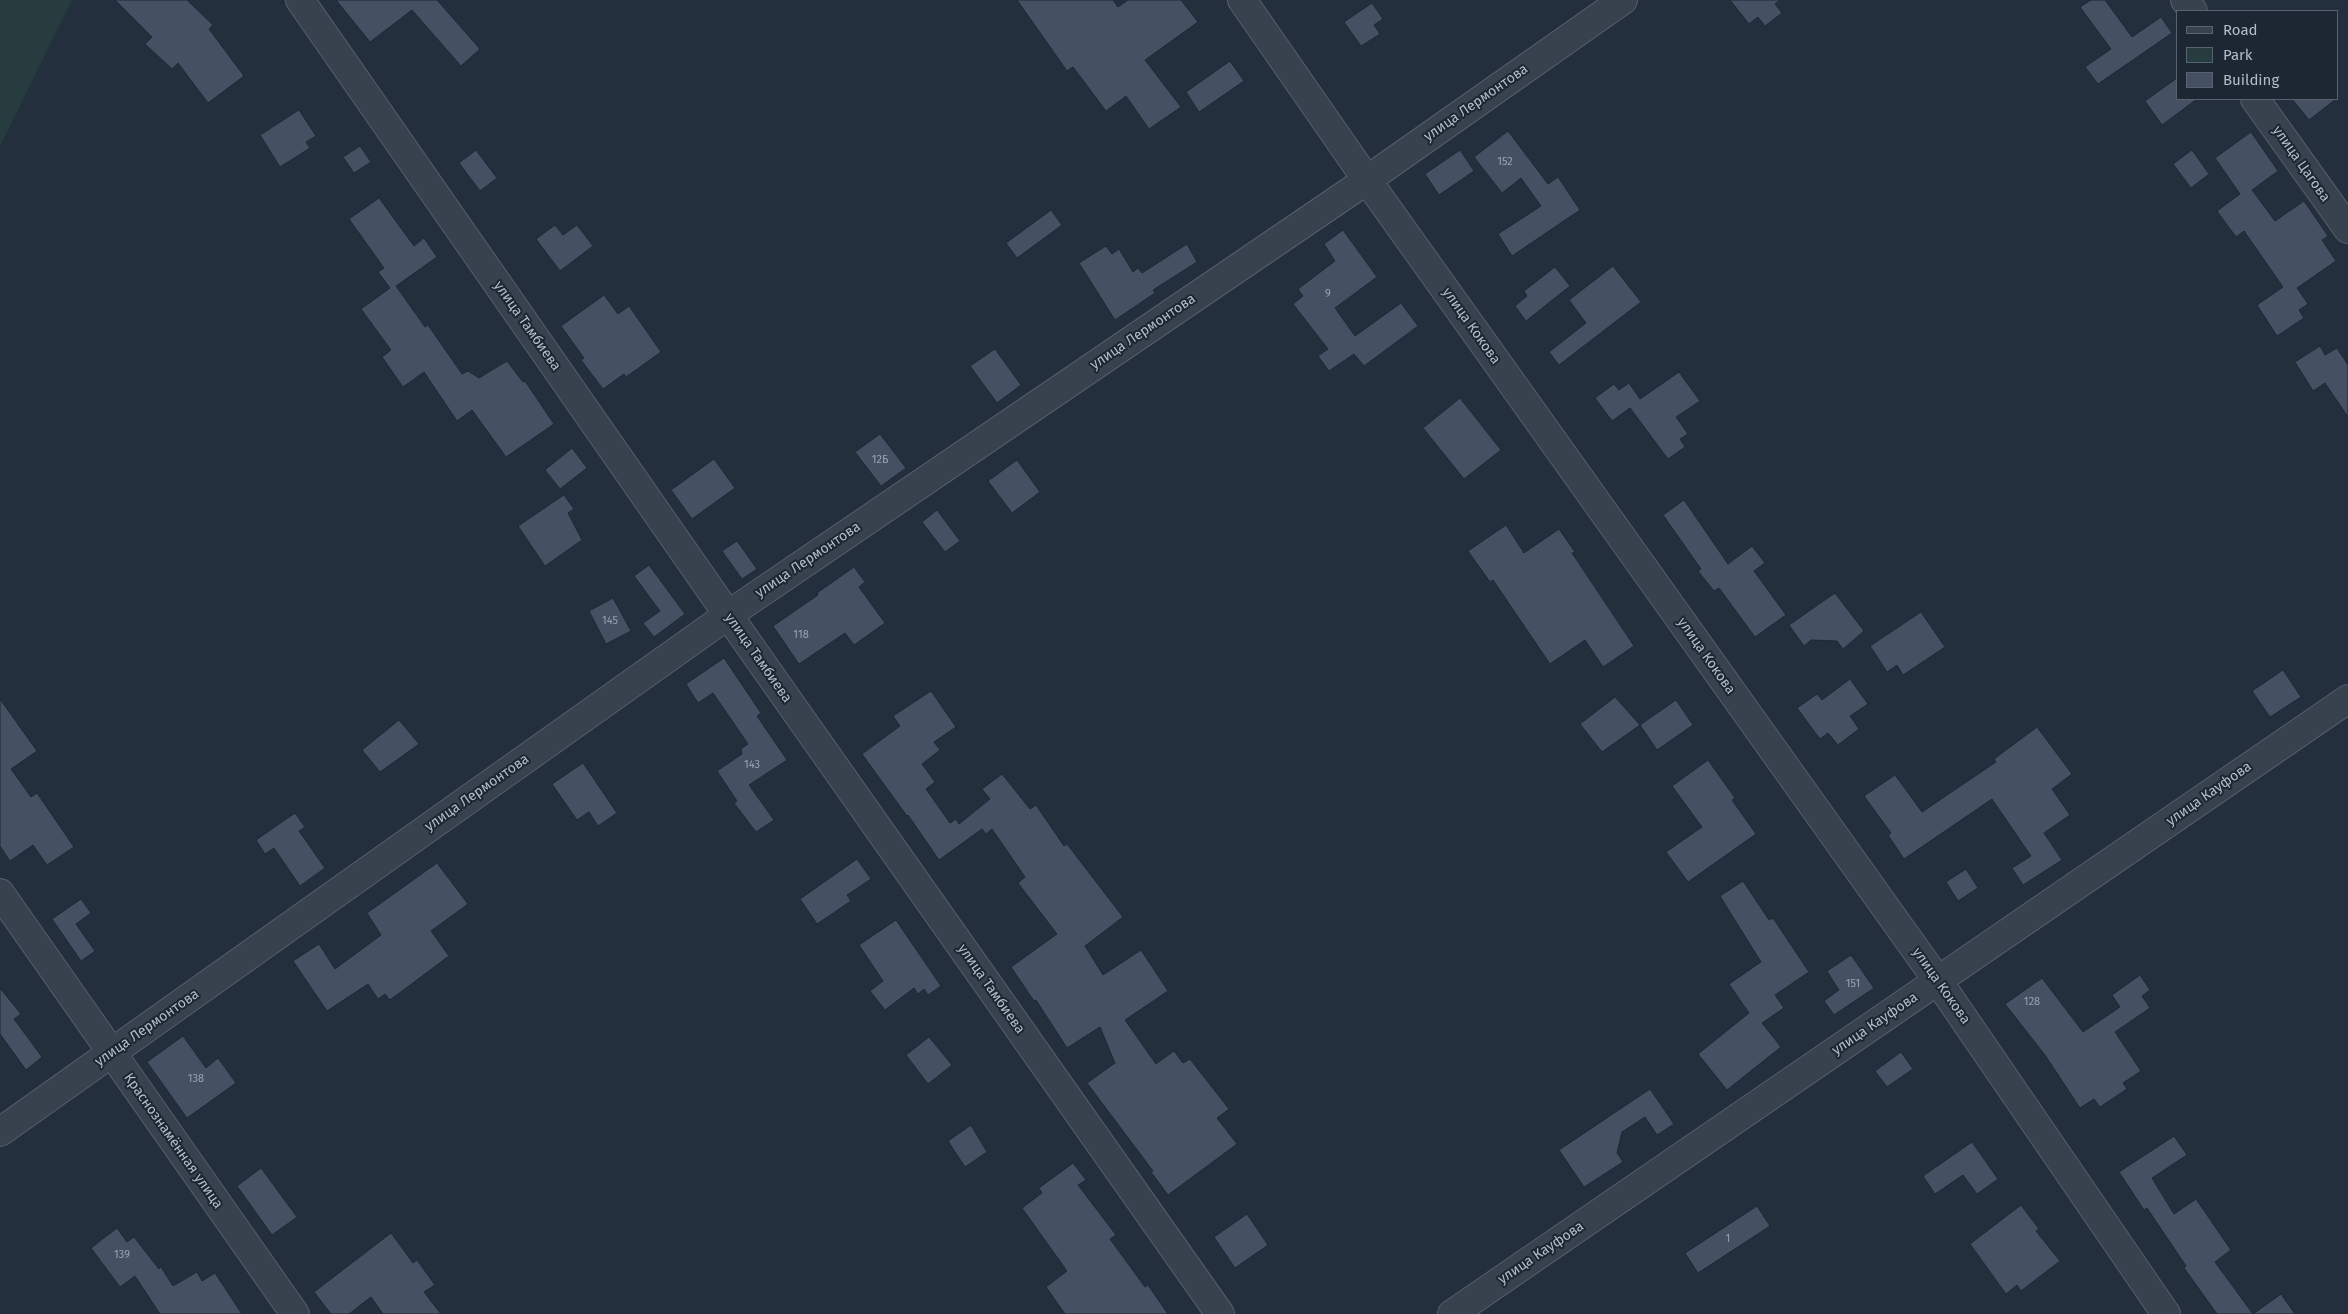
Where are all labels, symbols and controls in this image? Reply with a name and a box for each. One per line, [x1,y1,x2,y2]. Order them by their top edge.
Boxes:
legend [2176,10,2338,100]
text: Road [2223,21,2258,39]
text: Park [2223,46,2253,64]
street label: улица Лермонтова [1421,61,1531,145]
text: Building [2223,71,2279,89]
street label: улица Цагова [2269,123,2333,205]
house number: 152 [1497,155,1513,169]
street label: улица Тамбиева [490,278,564,374]
street label: улица Кокова [1438,284,1504,368]
house number: 9 [1325,287,1331,301]
street label: улица Лермонтова [1087,291,1199,373]
house number: 12Б [872,453,888,467]
street label: улица Лермонтова [752,519,864,601]
street label: улица Тамбиева [721,610,795,706]
house number: 145 [602,614,618,628]
street label: улица Кокова [1673,614,1739,698]
house number: 118 [793,628,809,642]
street label: улица Лермонтова [422,751,532,835]
house number: 143 [744,758,760,772]
street label: улица Кауфова [2163,758,2255,830]
street label: улица Тамбиева [954,941,1028,1037]
street label: улица Кокова [1908,944,1974,1028]
house number: 151 [1846,977,1860,991]
street label: улица Лермонтова [92,986,202,1070]
street label: улица Кауфова [1829,989,1921,1059]
house number: 128 [2024,995,2040,1009]
street label: Краснознамённая улица [120,1070,226,1212]
house number: 138 [188,1072,204,1086]
street label: улица Кауфова [1495,1218,1587,1288]
house number: 1 [1726,1232,1730,1246]
house number: 139 [114,1248,130,1262]

